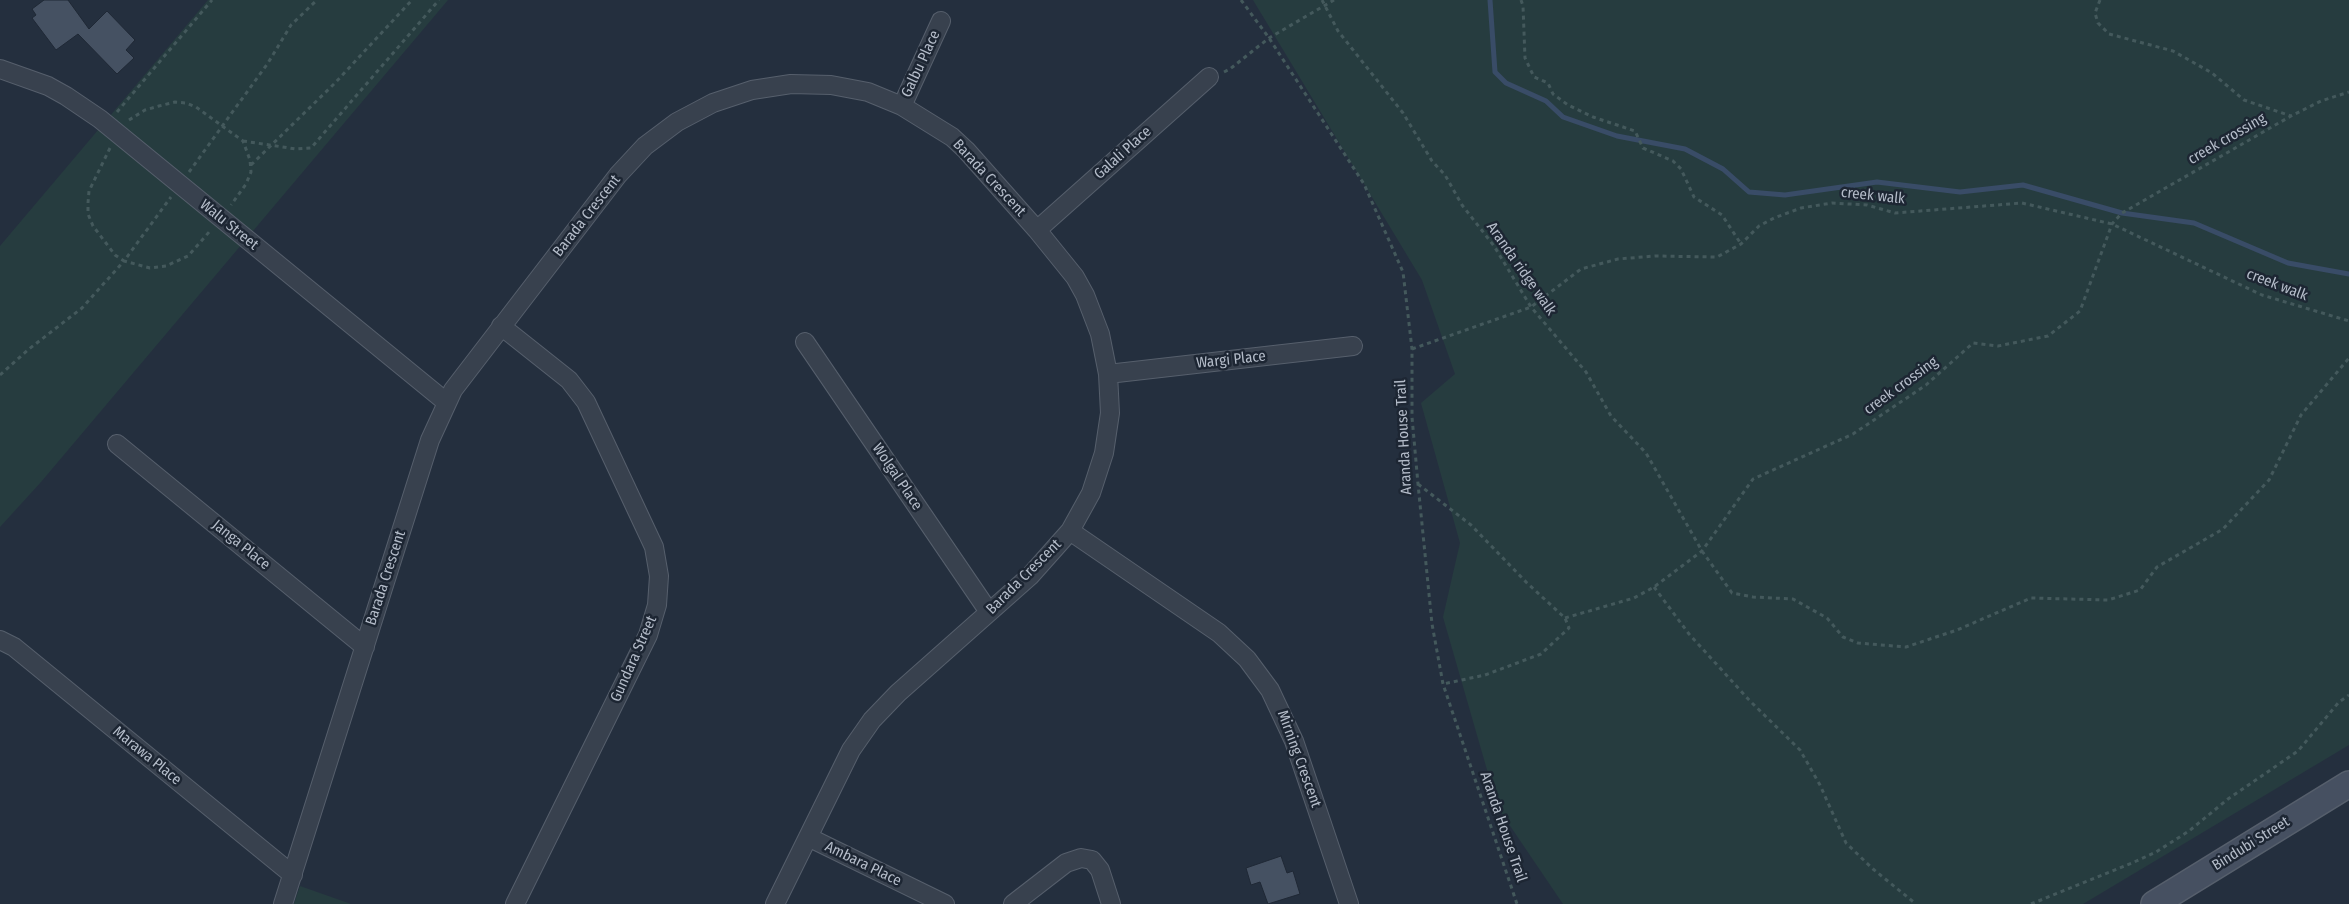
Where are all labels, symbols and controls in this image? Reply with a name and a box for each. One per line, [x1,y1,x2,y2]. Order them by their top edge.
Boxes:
street label: Galbu Place [898,28,944,100]
street label: creek crossing [2185,109,2269,169]
street label: Galali Place [1091,123,1155,183]
street label: Barada Crescent [949,136,1029,220]
street label: Barada Crescent [549,171,625,261]
street label: creek walk [1840,184,1906,208]
street label: Walu Street [196,196,262,254]
street label: Aranda ridge walk [1482,219,1560,319]
street label: creek walk [2244,265,2310,305]
street label: Wargi Place [1195,347,1267,373]
street label: creek crossing [1860,353,1942,419]
street label: Aranda House Trail [1392,379,1416,495]
street label: Wolgal Place [868,440,926,514]
street label: Janga Place [208,516,274,574]
street label: Barada Crescent [362,528,410,628]
street label: Barada Crescent [983,536,1065,618]
street label: Gundara Street [607,613,661,705]
street label: Mirning Crescent [1273,708,1325,810]
street label: Marawa Place [109,723,185,789]
street label: Aranda House Trail [1476,770,1530,884]
street label: Bindubi Street [2209,813,2293,875]
street label: Ambara Place [822,838,904,890]

